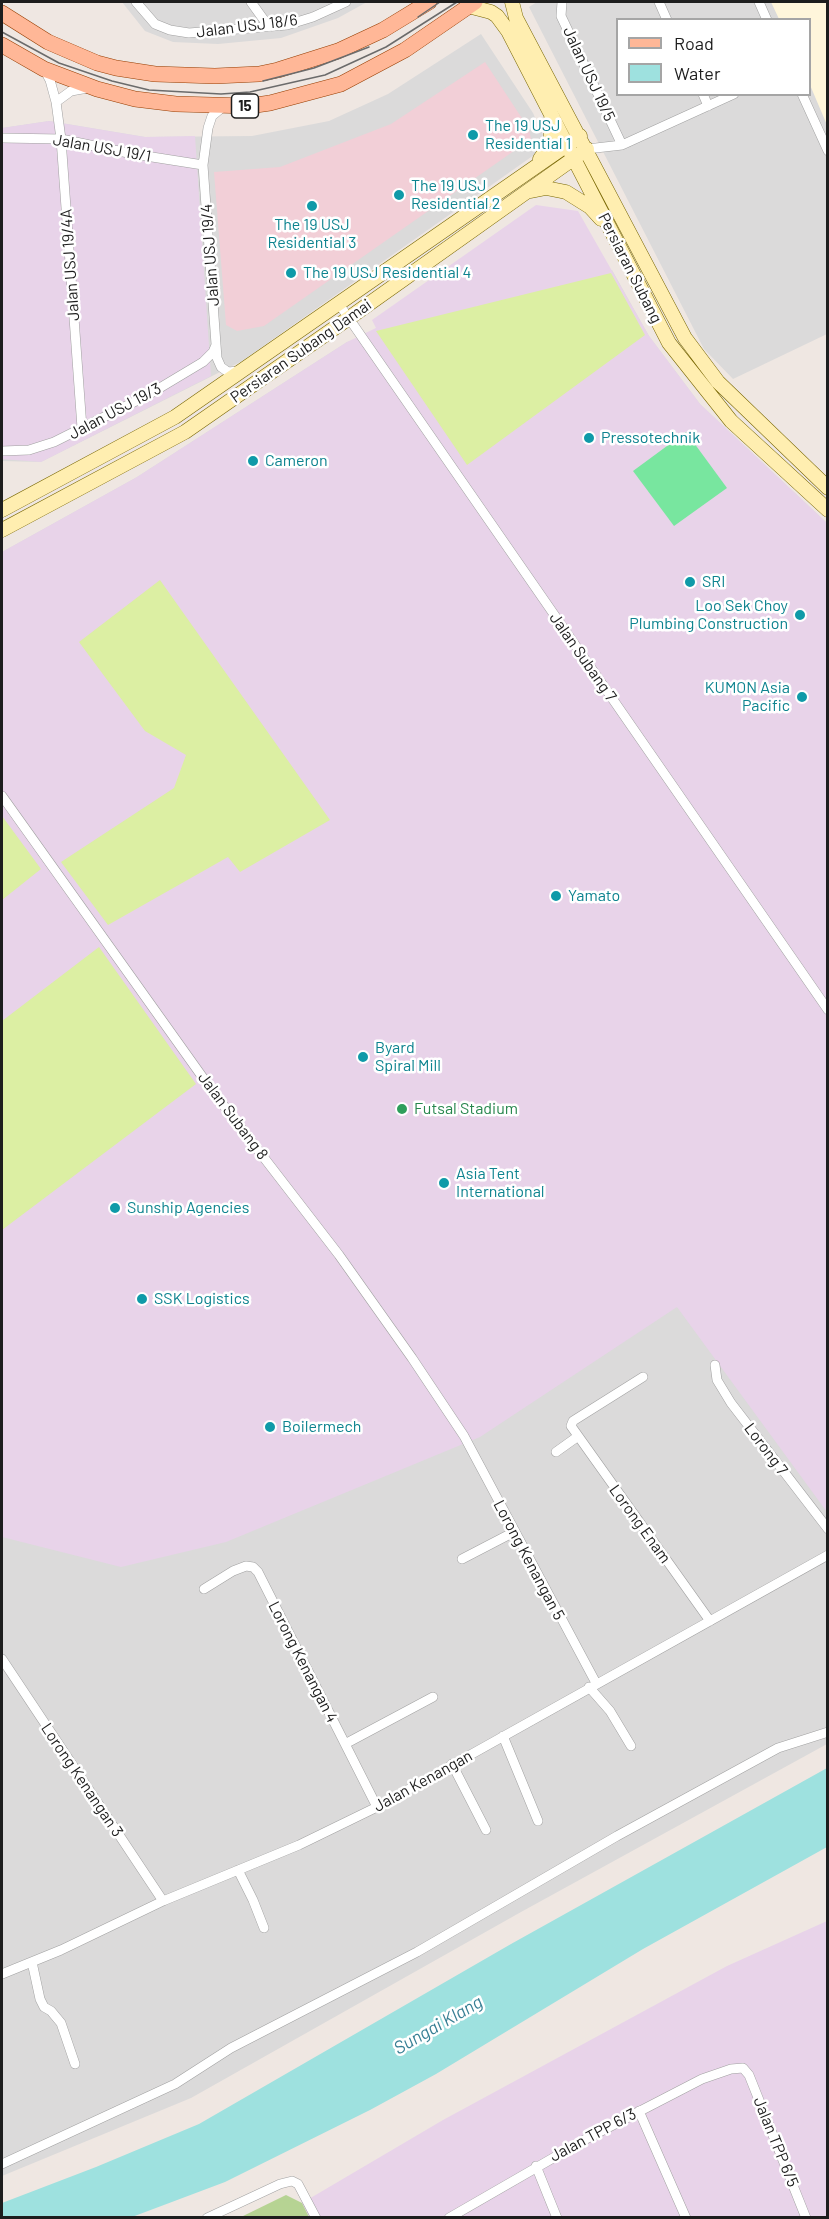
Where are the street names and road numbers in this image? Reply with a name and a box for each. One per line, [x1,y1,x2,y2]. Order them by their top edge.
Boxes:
street label: Jalan USJ 18/6 [195,10,299,42]
street label: Jalan USJ 19/5 [559,24,619,124]
road number: 15 [232,94,258,118]
street label: Jalan USJ 19/1 [51,130,153,166]
street label: Jalan USJ 19/4 [197,203,223,307]
street label: Jalan USJ 19/4A [57,208,83,322]
street label: Persiaran Subang [594,210,666,326]
street label: Persiaran Subang Damai [227,295,375,407]
street label: Jalan USJ 19/3 [65,379,165,443]
street label: Jalan Subang 7 [545,609,621,705]
street label: Jalan Subang 8 [194,1068,272,1164]
street label: Lorong 7 [740,1419,792,1479]
street label: Lorong Enam [605,1481,675,1567]
street label: Lorong Kenangan 5 [489,1497,569,1623]
street label: Lorong Kenangan 4 [264,1598,342,1726]
street label: Lorong Kenangan 3 [37,1720,127,1840]
street label: Jalan Kenangan [370,1746,476,1816]
street label: Jalan TPP 6/5 [749,2094,803,2190]
street label: Jalan TPP 6/3 [546,2104,640,2166]

